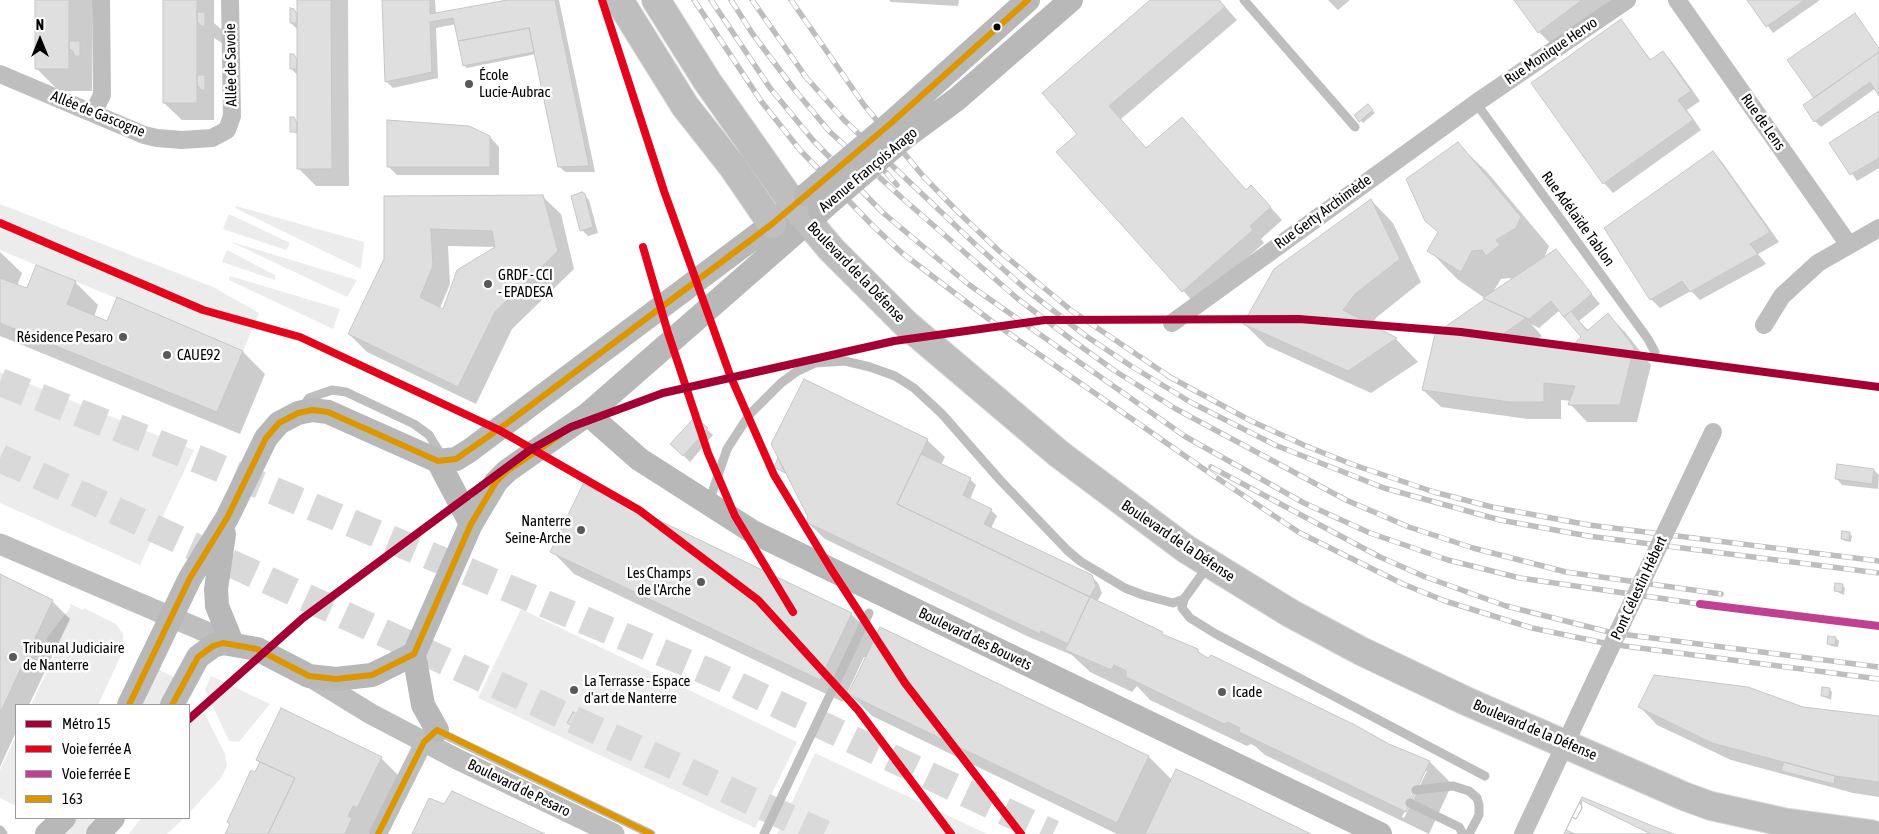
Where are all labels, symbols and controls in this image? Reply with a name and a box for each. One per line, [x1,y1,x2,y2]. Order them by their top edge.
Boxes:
street label: Rue Monique Hervo [1501,13,1601,89]
north arrow [15,15,65,65]
text: N [36,17,44,33]
unlabelled marker [992,22,1002,32]
street label: Allée de Savoie [221,23,241,107]
place label: École Lucie-Aubrac [479,66,550,101]
marker: École Lucie-Aubrac [463,78,475,90]
street label: Allée de Gascogne [48,87,148,141]
street label: Rue de Lens [1737,90,1789,154]
street label: Avenue François Arago [815,124,921,216]
street label: Rue Adélaïde Tablon [1538,168,1618,270]
street label: Rue Gerty Archimède [1271,171,1375,253]
street label: Boulevard de la Défense [803,218,909,326]
place label: GRDF - CCI - EPADESA [498,266,553,301]
marker: GRDF - CCI - EPADESA [482,278,494,290]
place label: Résidence Pesaro [17,328,113,346]
marker: Résidence Pesaro [117,331,129,343]
place label: CAUE92 [177,346,220,364]
marker: CAUE92 [161,349,173,361]
street label: Boulevard de la Défense [1118,496,1238,586]
place label: Nanterre Seine-Arche [505,512,571,547]
marker: Nanterre Seine-Arche [575,524,587,536]
street label: Pont Célestin Hébert [1607,533,1671,643]
place label: Les Champs de l'Arche [627,564,691,599]
marker: Les Champs de l'Arche [695,576,707,588]
street label: Boulevard des Bouvets [916,604,1034,674]
place label: Tribunal Judiciaire de Nanterre [23,639,124,674]
marker: Tribunal Judiciaire de Nanterre [7,651,19,663]
place label: La Terrasse - Espace d'art de Nanterre [584,672,690,707]
place label: Icade [1232,683,1262,701]
marker: La Terrasse - Espace d'art de Nanterre [568,684,580,696]
marker: Icade [1216,686,1228,698]
street label: Boulevard de la Défense [1470,696,1600,764]
legend [15,704,190,819]
text: Métro 15 [62,715,111,732]
text: Voie ferrée A [62,740,131,757]
street label: Boulevard de Pesaro [465,755,573,821]
text: Voie ferrée E [62,765,130,782]
text: 163 [62,790,83,807]

